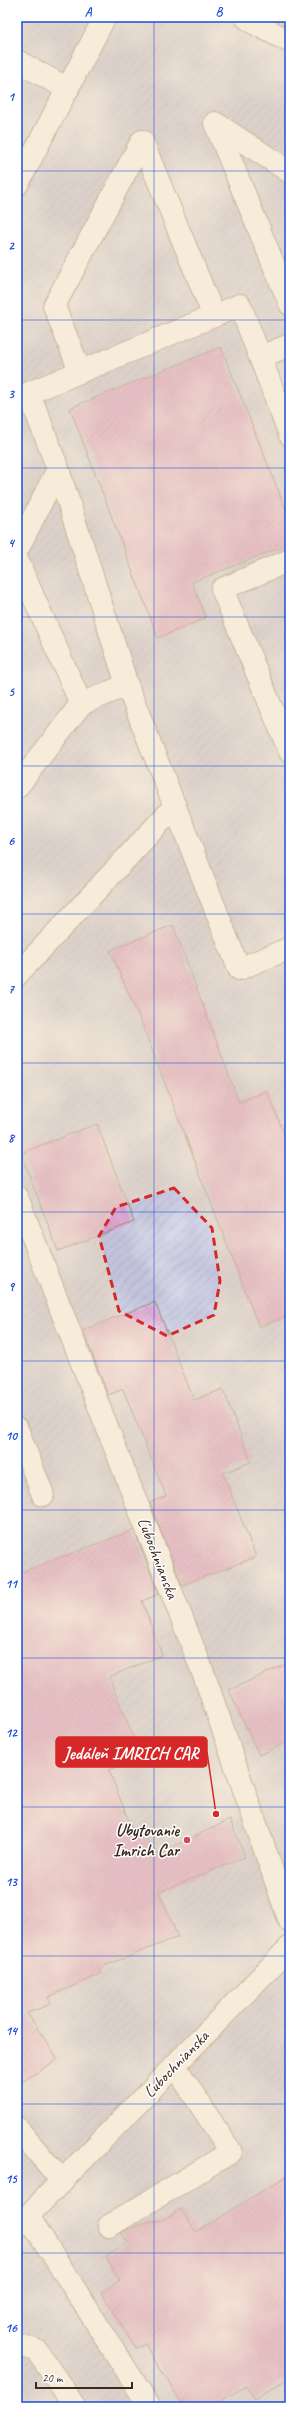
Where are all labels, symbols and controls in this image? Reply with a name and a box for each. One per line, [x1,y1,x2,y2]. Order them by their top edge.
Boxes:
text: A [85,4,93,20]
text: B [216,4,224,20]
text: 1 [8,89,16,105]
text: 2 [8,238,15,254]
text: 3 [8,386,15,402]
text: 4 [8,535,16,551]
text: 5 [8,684,15,700]
text: 6 [8,833,15,849]
text: 7 [8,981,15,997]
text: 8 [8,1130,16,1146]
text: 9 [8,1279,15,1295]
text: 10 [5,1428,18,1444]
street label: Ľubochnianska [133,1514,183,1603]
text: 11 [5,1576,19,1592]
text: 12 [5,1725,18,1741]
callout: Jedáleň IMRICH CAR [56,1737,207,1767]
text: Jedáleň IMRICH CAR [61,1742,201,1764]
place label: Ubytovanie Imrich Car [113,1820,181,1861]
marker: Ubytovanie Imrich Car [182,1835,192,1845]
text: 13 [5,1874,18,1890]
text: 14 [5,2023,19,2039]
street label: Ľubochnianska [139,2025,214,2102]
text: 15 [5,2171,18,2187]
text: 16 [5,2320,18,2336]
scale bar [36,2364,132,2390]
text: 20 m [42,2370,64,2386]

